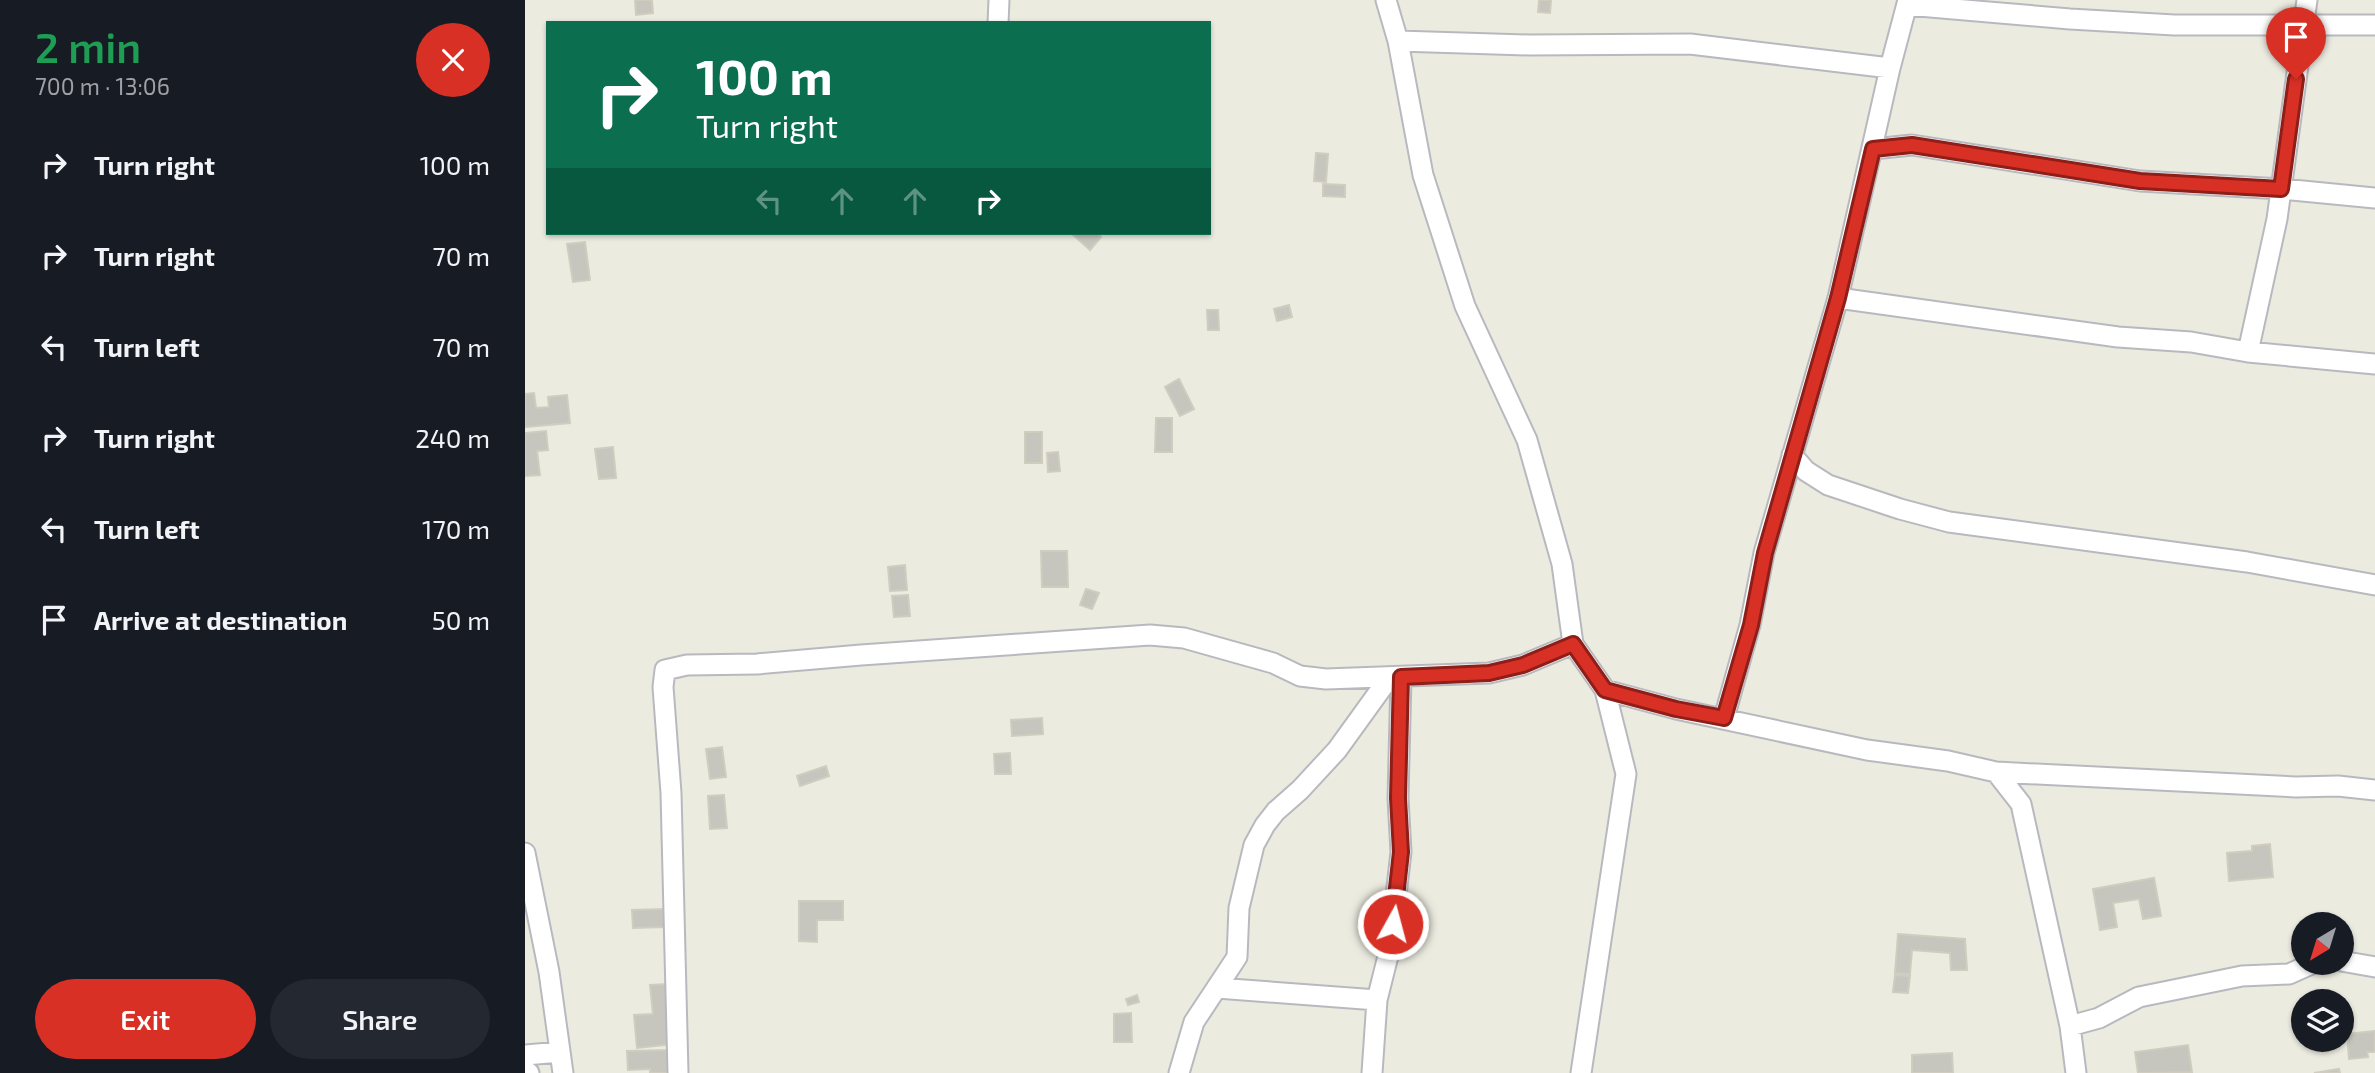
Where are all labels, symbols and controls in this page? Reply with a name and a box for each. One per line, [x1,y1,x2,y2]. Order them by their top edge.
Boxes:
pin [2266,7,2326,79]
icon: arrive [2277,18,2315,56]
text: 2 min [35,21,141,71]
button: close [416,23,490,97]
text: 100 m [696,46,833,105]
icon: right [581,49,672,140]
text: 700 m · 13:06 [35,72,170,100]
text: Turn right [696,106,838,144]
icon: right [35,146,73,184]
text: Turn right [94,149,215,180]
text: 100 m [420,149,490,180]
icon: left [750,182,788,220]
icon: ahead [823,182,861,220]
icon: ahead [896,182,934,220]
icon: right [969,182,1007,220]
icon: right [35,237,73,275]
text: Turn right [94,240,215,271]
text: 70 m [432,240,490,271]
icon: left [35,328,73,366]
text: Turn left [94,331,200,362]
text: 70 m [432,331,490,362]
icon: right [35,419,73,457]
text: Turn right [94,422,215,453]
text: 240 m [415,422,490,453]
icon: left [35,510,73,548]
text: Turn left [94,513,200,544]
text: 170 m [422,513,490,544]
icon: arrive [35,601,73,639]
text: Arrive at destination [94,604,347,635]
text: 50 m [432,604,490,635]
position arrow [1356,887,1430,961]
north arrow [2291,912,2354,975]
map controls [2291,912,2354,1052]
button: Exit [35,979,256,1059]
button: Share [270,979,490,1059]
button: layers [2291,989,2354,1052]

